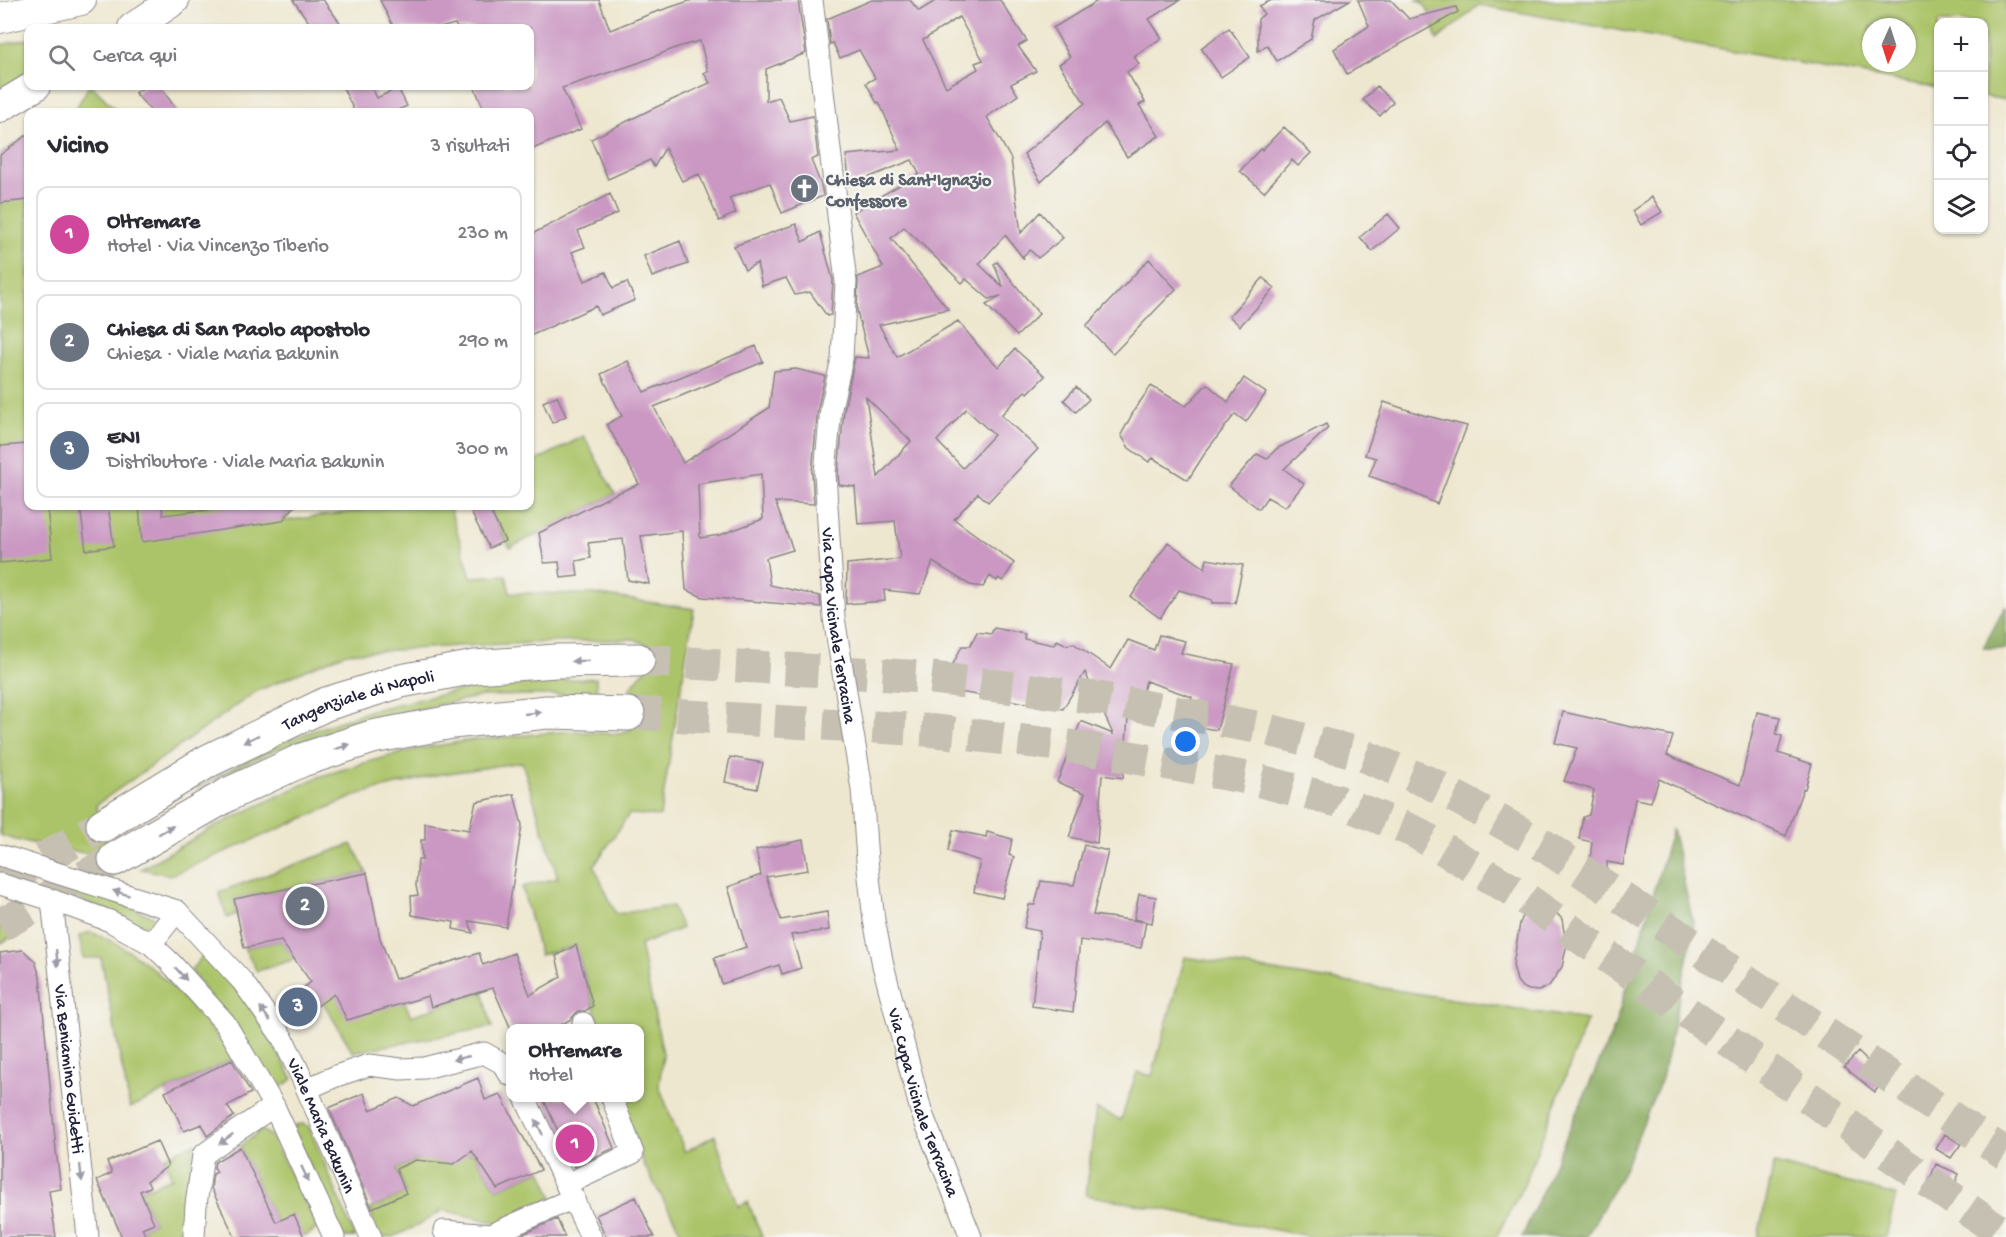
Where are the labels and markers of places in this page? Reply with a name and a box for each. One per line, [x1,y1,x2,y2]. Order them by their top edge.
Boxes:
place label: Chiesa di Sant'Ignazio Confessore [825,171,992,213]
church icon: Chiesa di Sant'Ignazio Confessore [789,173,821,205]
pin: 2 [286,884,324,928]
pin: 3 [278,984,318,1030]
pin: 1 [556,1122,594,1166]

